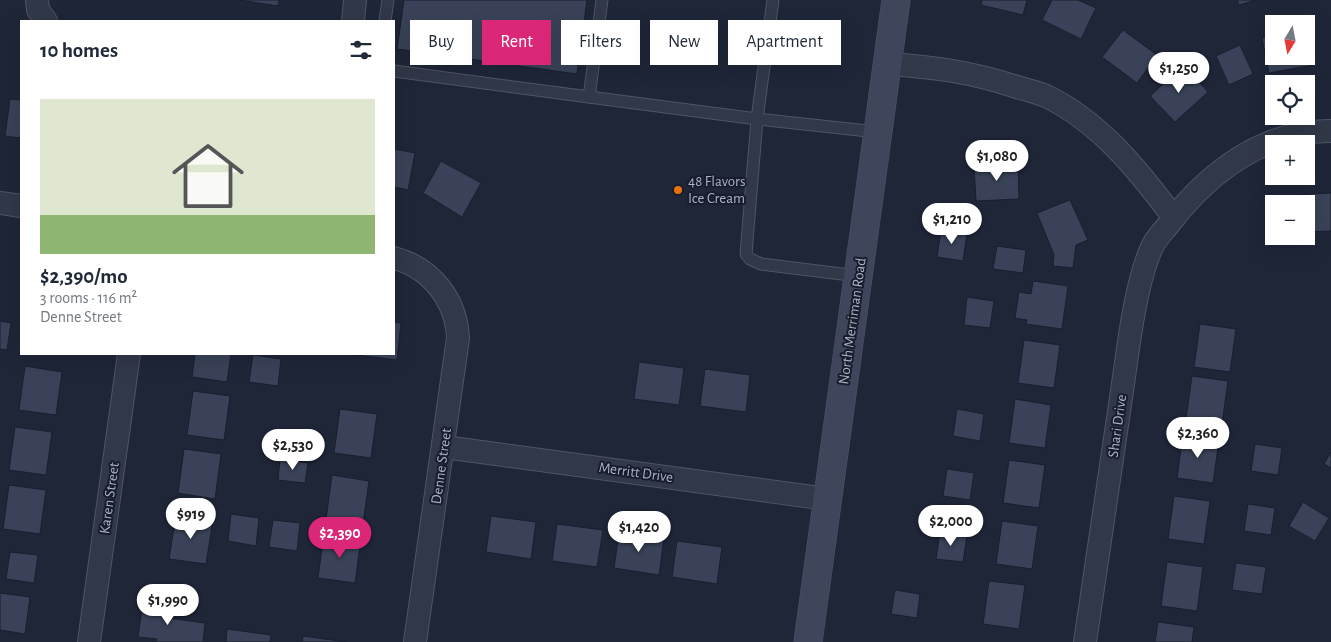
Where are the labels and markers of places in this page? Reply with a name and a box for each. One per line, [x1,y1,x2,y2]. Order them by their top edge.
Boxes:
pin: $1,250 [1138,52,1220,94]
pin: $1,080 [956,140,1038,182]
place label: 48 Flavors Ice Cream [688,174,745,206]
marker: 48 Flavors Ice Cream [672,184,684,196]
pin: $1,210 [911,202,993,245]
pin: $2,360 [1157,416,1239,459]
pin: $2,530 [252,428,334,471]
pin: $919 [161,498,221,540]
pin: $2,000 [910,504,992,547]
pin: $1,420 [598,510,680,553]
pin: $2,390 [299,516,381,559]
pin: $1,990 [127,584,209,626]

